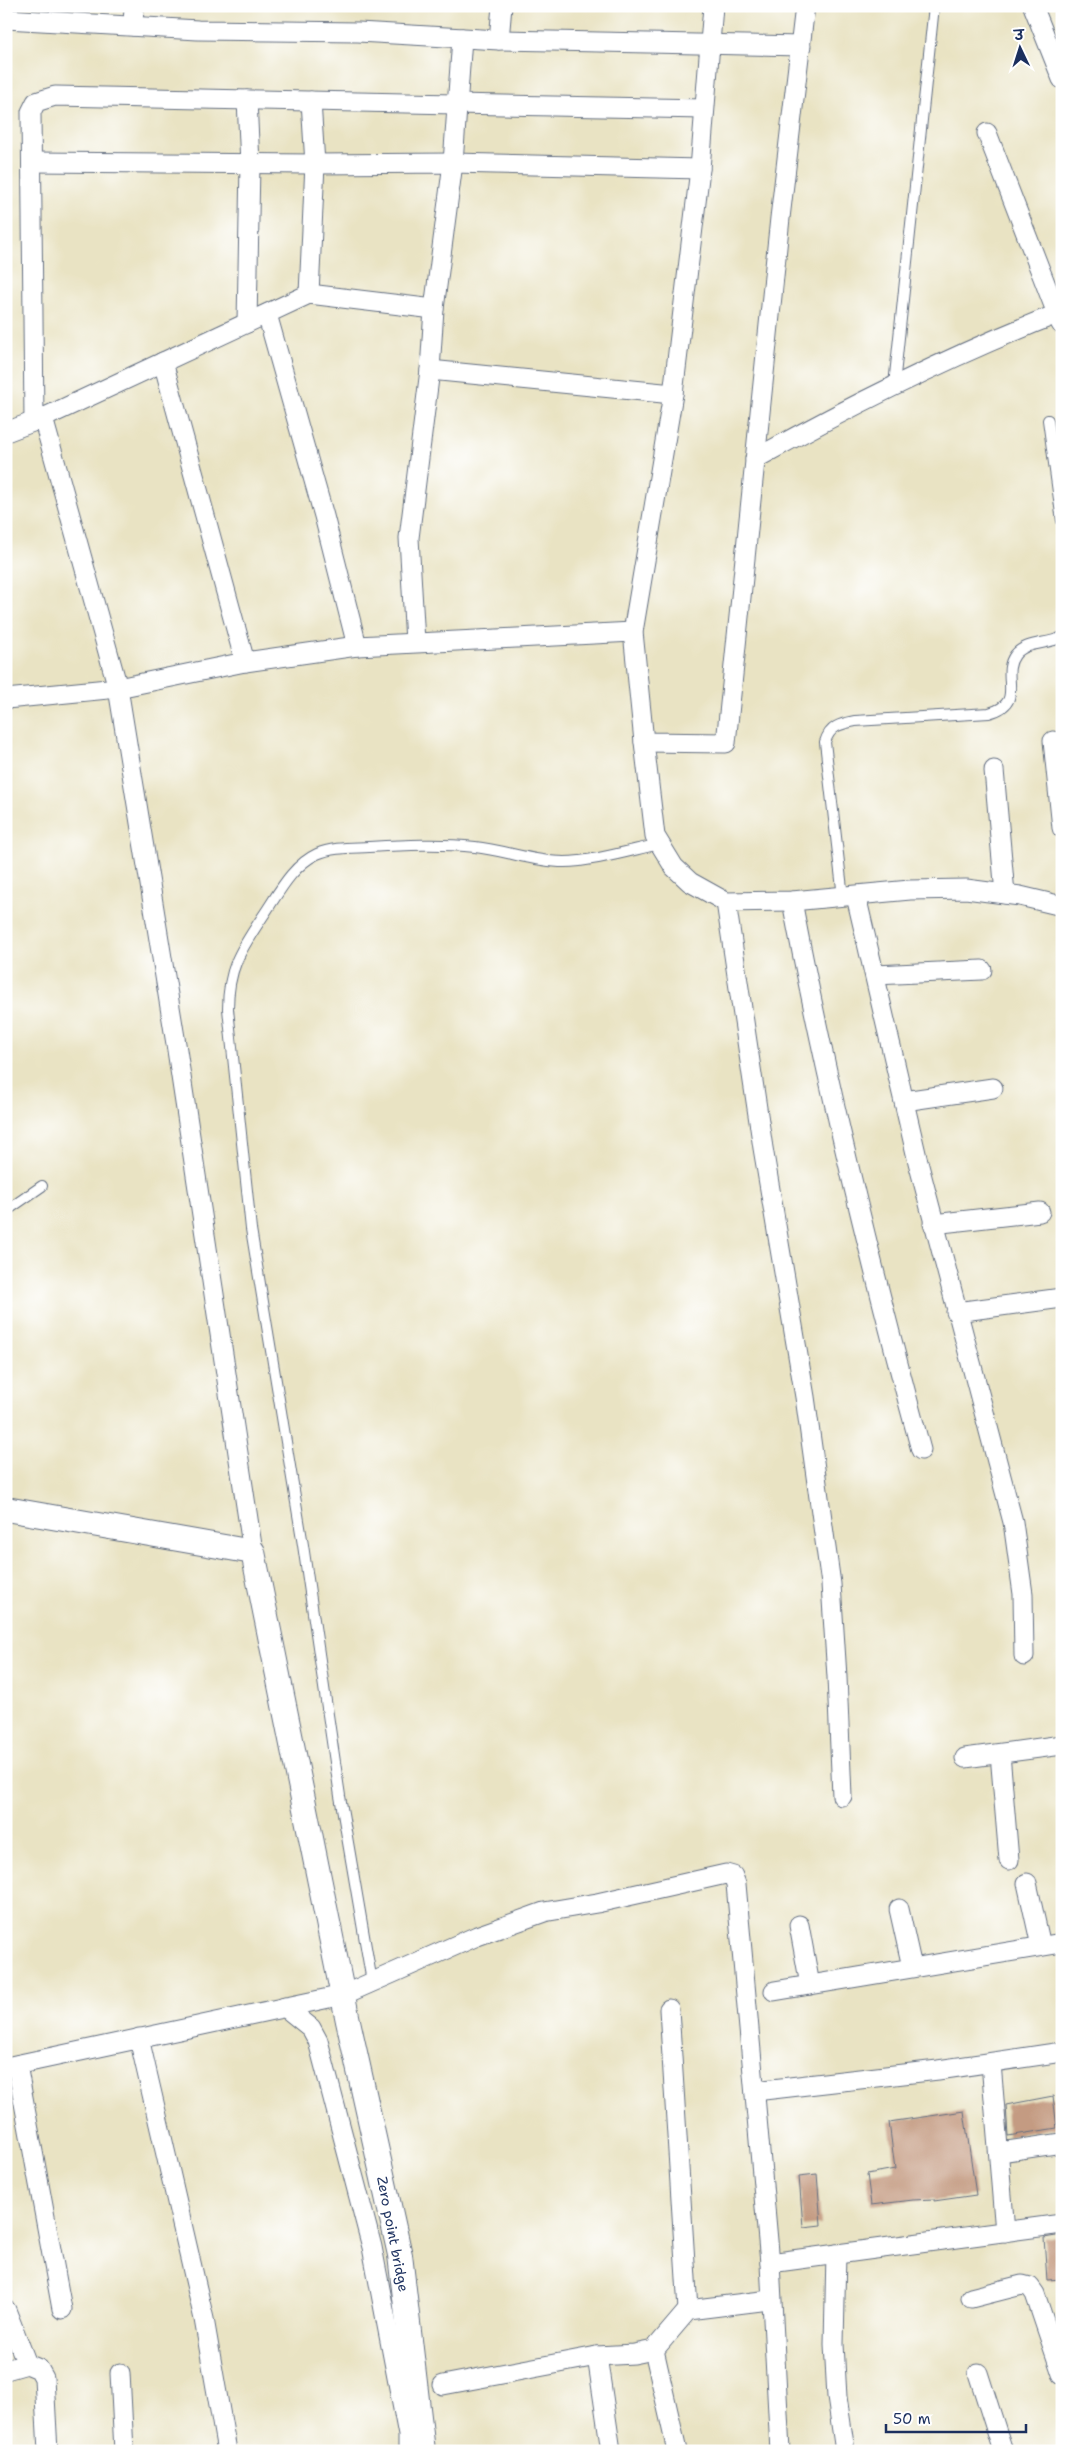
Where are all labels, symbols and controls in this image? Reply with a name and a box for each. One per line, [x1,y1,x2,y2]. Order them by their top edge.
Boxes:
north arrow [996,22,1046,72]
text: उ [1012,26,1026,44]
street label: Zero point bridge [373,2175,413,2293]
scale bar [886,2402,1026,2434]
text: 50 m [893,2409,931,2429]

